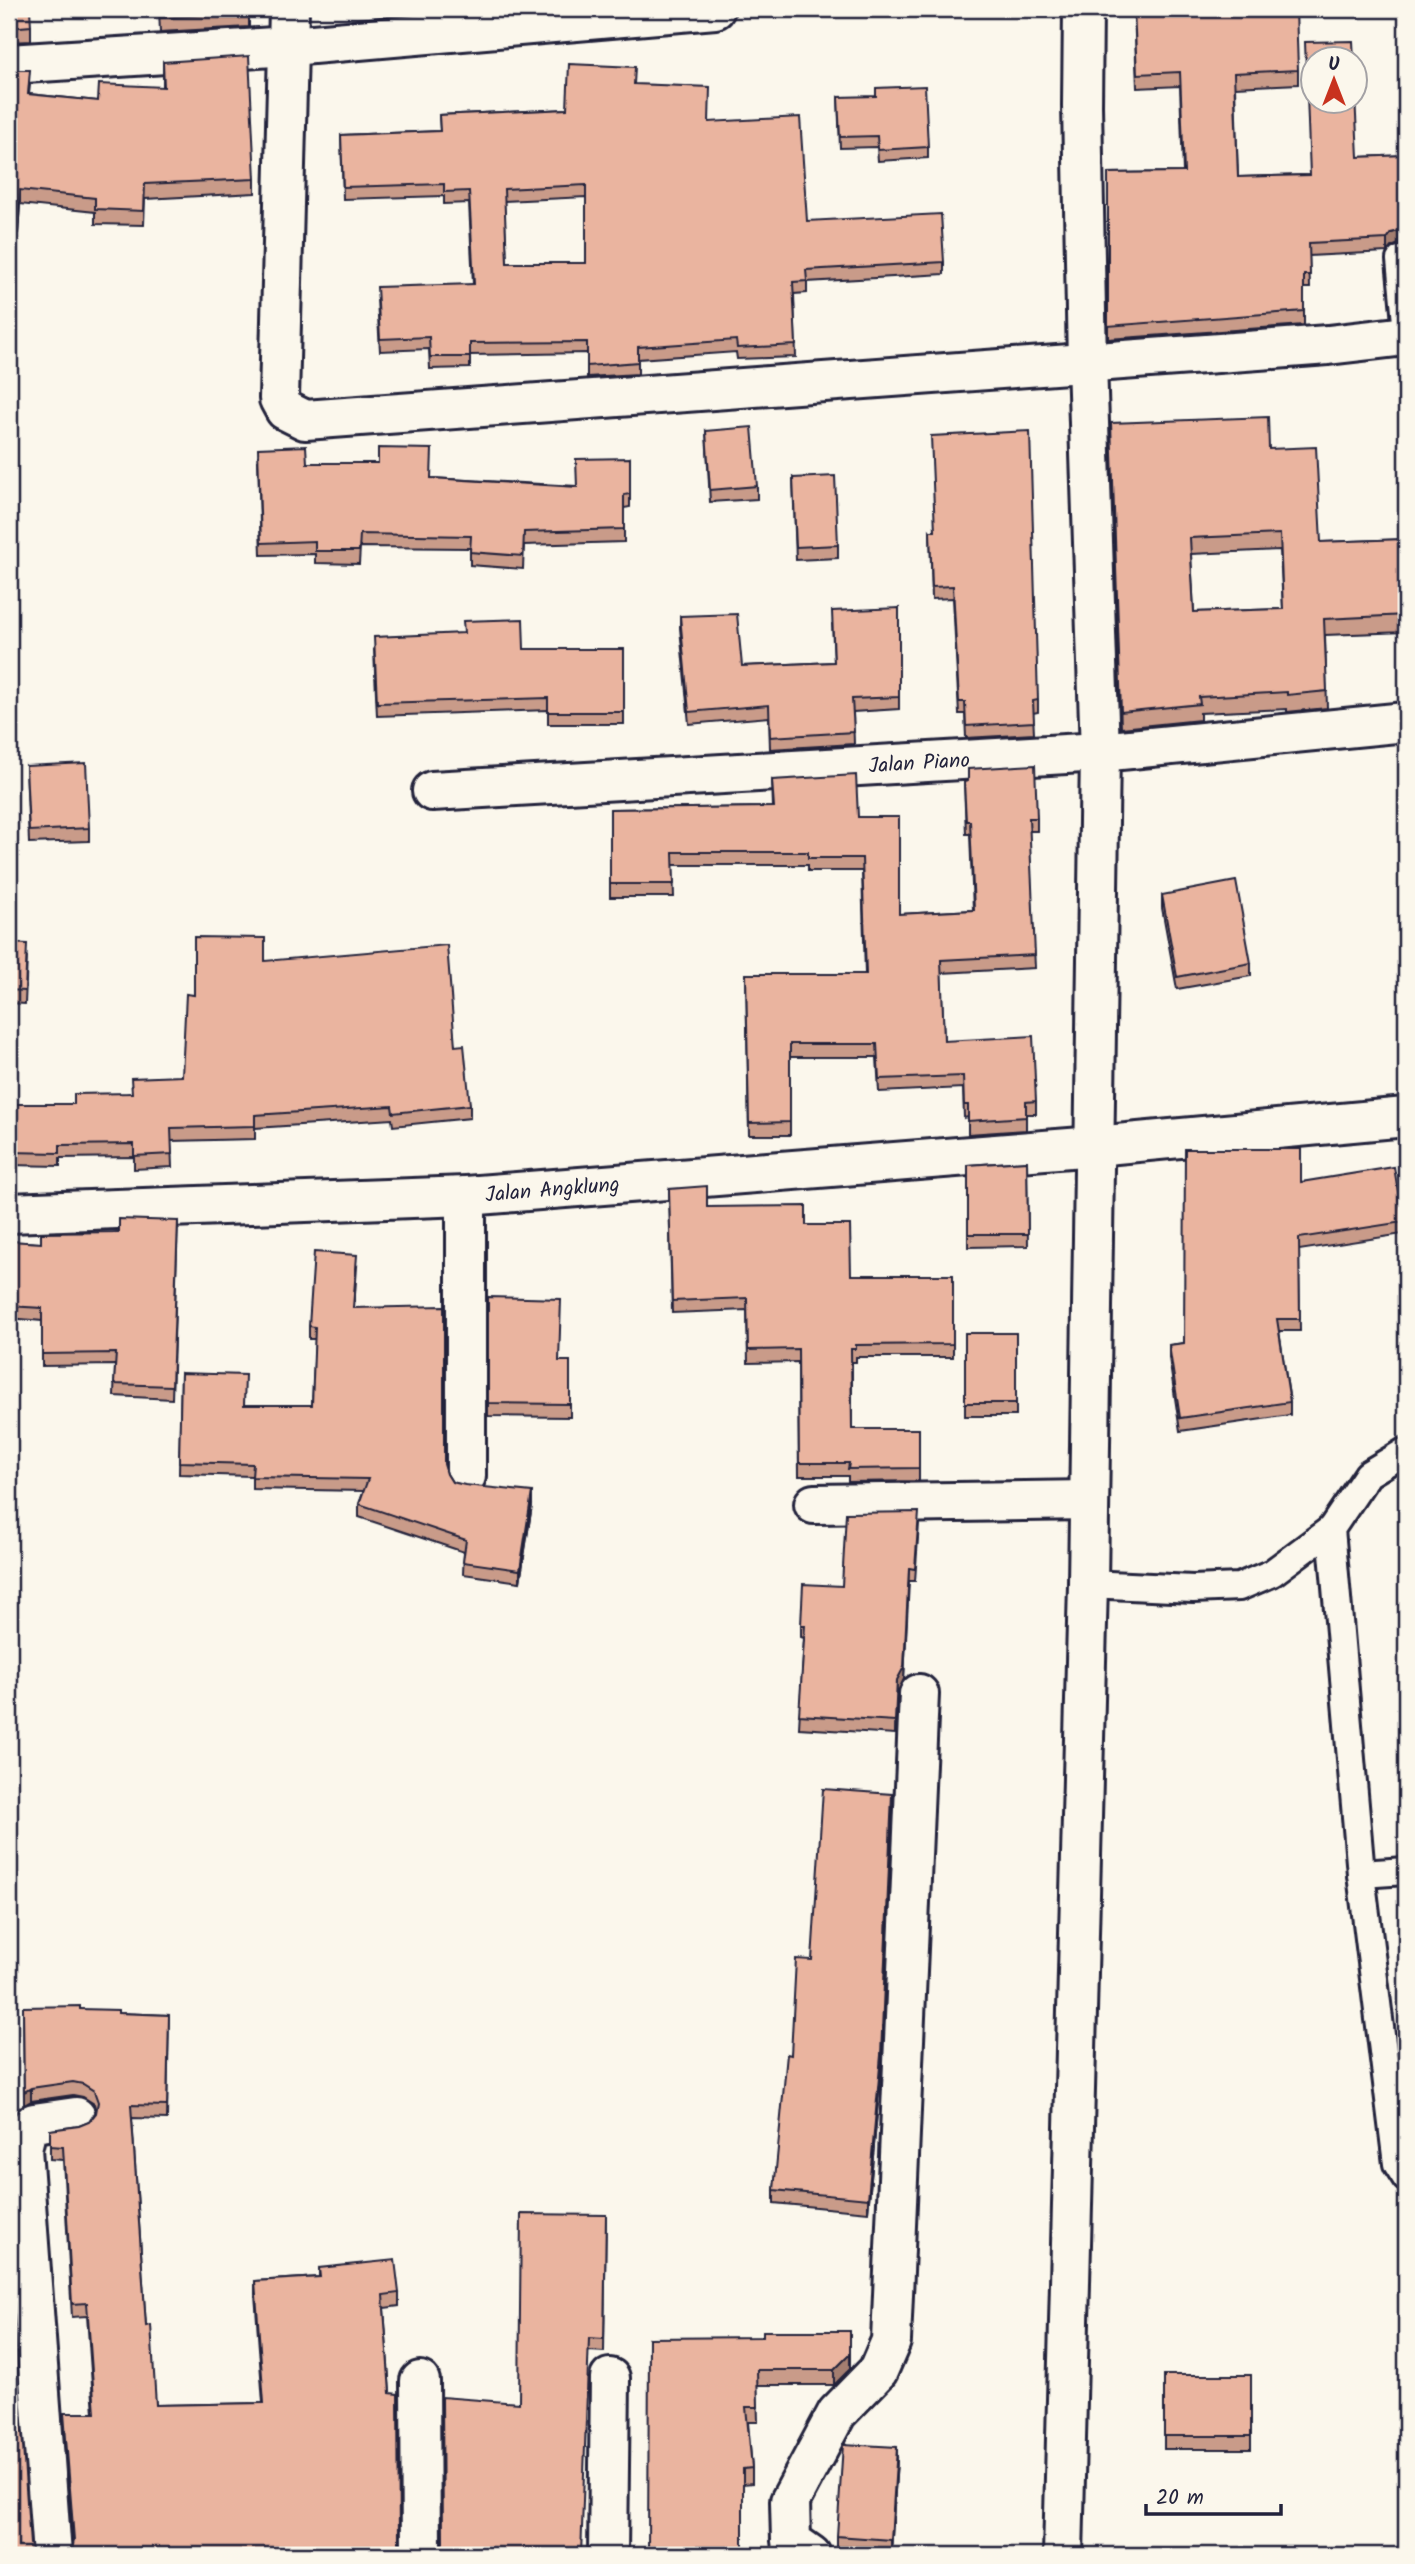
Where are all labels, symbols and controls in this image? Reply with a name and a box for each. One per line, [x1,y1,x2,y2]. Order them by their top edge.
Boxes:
north arrow [1300,46,1370,116]
text: U [1328,50,1340,80]
street label: Jalan Piano [868,745,971,783]
street label: Jalan Angklung [484,1169,621,1212]
scale bar [1146,2473,1280,2517]
text: 20 m [1156,2482,1204,2515]

